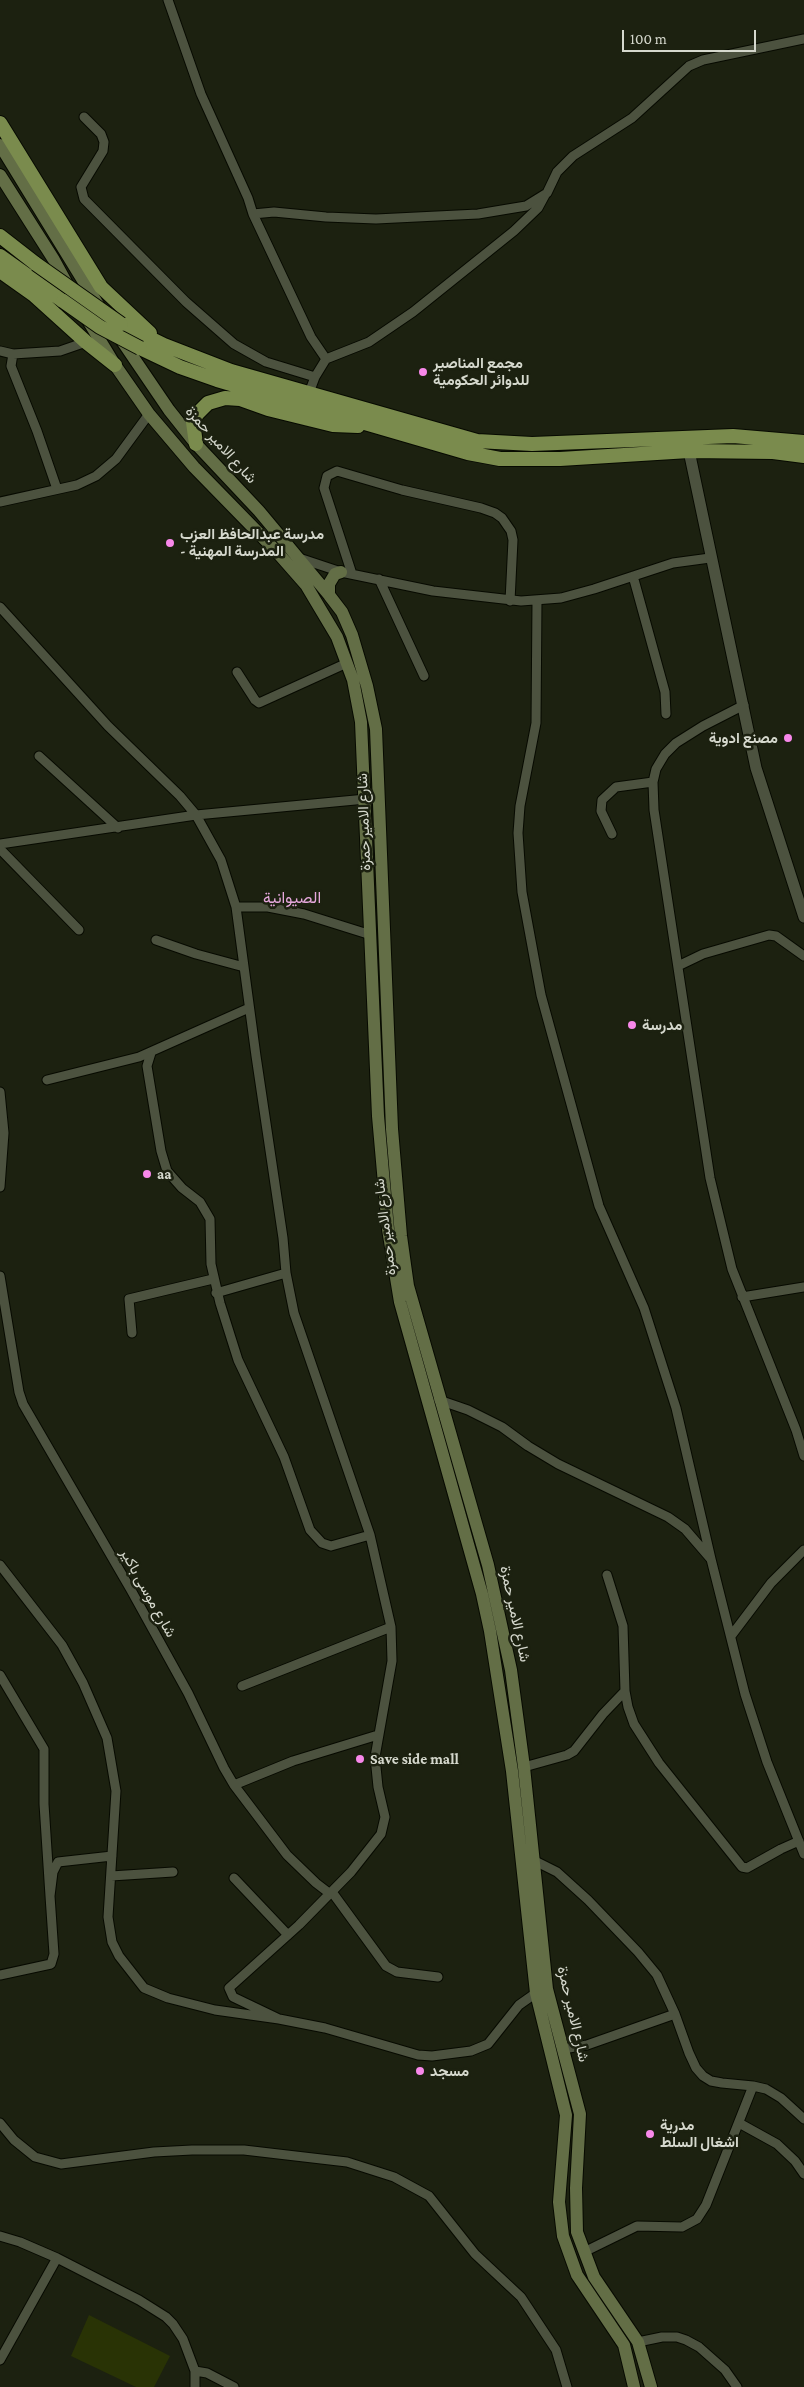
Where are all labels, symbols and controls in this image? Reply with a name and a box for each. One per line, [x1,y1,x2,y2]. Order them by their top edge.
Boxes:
scale bar [624,20,758,52]
text: 100 m [630,31,667,47]
place label: مجمع المناصير للدوائر الحكومية [433,354,529,389]
marker: مجمع المناصير للدوائر الحكومية [417,366,429,378]
street label: شارع الامير حمزة [182,403,260,487]
place label: مدرسة عبدالحافظ العزب - المدرسة المهنية [180,525,324,560]
marker: مدرسة عبدالحافظ العزب - المدرسة المهنية [164,537,176,549]
place label: مصنع ادوية [709,729,778,747]
marker: مصنع ادوية [782,732,794,744]
street label: شارع الامير حمزة [353,773,375,871]
district label: الصيوانية [263,888,321,908]
place label: مدرسة [642,1016,682,1034]
marker: مدرسة [626,1019,638,1031]
place label: aa [157,1165,172,1183]
marker: aa [141,1168,153,1180]
street label: شارع الامير حمزة [370,1177,400,1277]
street label: شارع موسى باكير [116,1545,180,1641]
street label: شارع الامير حمزة [496,1564,534,1664]
place label: Save side mall [370,1750,459,1768]
marker: Save side mall [354,1753,366,1765]
street label: شارع الامير حمزة [553,1964,593,2064]
place label: مسجد [430,2062,469,2080]
marker: مسجد [414,2065,426,2077]
place label: مدرية اشغال السلط [660,2116,739,2151]
marker: مدرية اشغال السلط [644,2128,656,2140]

